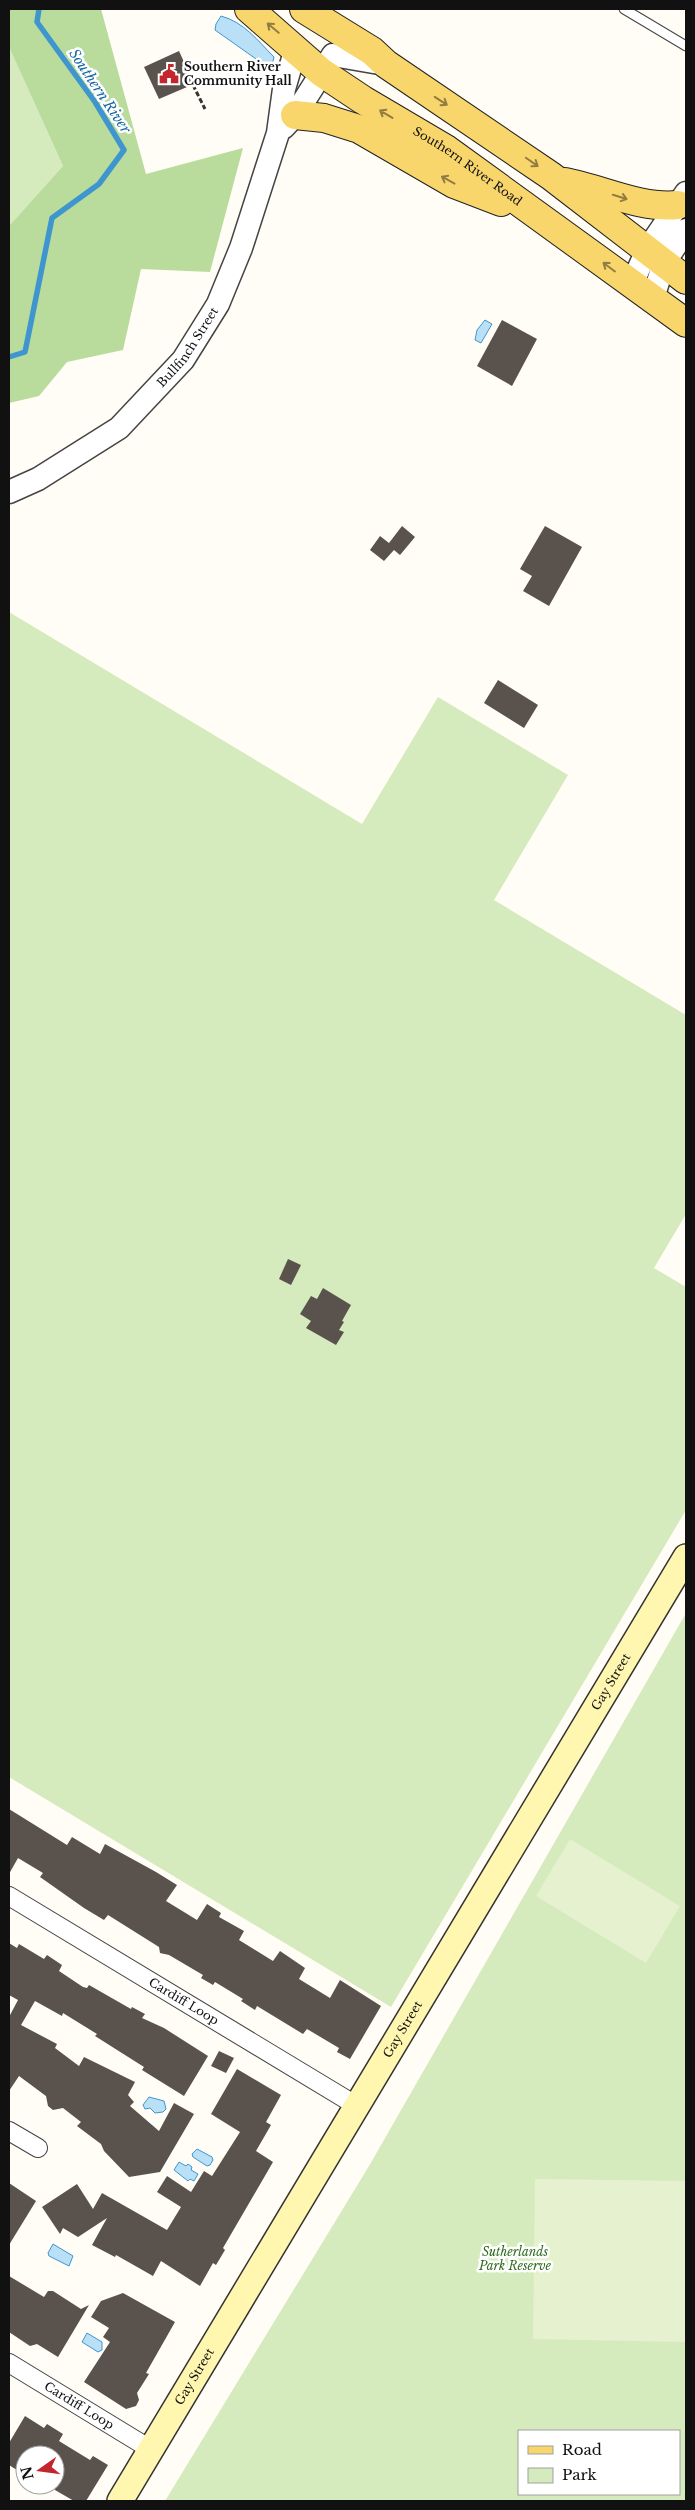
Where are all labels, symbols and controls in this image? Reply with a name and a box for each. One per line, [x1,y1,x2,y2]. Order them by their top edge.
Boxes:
one-way arrow [266,23,279,34]
water label: Southern River [65,45,135,137]
place label: Southern River Community Hall [184,59,293,88]
public building icon: Southern River Community Hall [158,63,180,85]
one-way arrow [434,95,448,106]
one-way arrow [379,108,393,118]
street label: Southern River Road [410,123,525,209]
one-way arrow [525,157,538,168]
one-way arrow [441,175,456,185]
one-way arrow [612,192,628,202]
one-way arrow [603,261,616,272]
street label: Bullfinch Street [153,304,221,390]
street label: Gay Street [588,1650,634,1713]
street label: Cardiff Loop [146,1974,222,2028]
street label: Gay Street [380,1997,425,2060]
park label: Sutherlands Park Reserve [478,2244,552,2273]
street label: Gay Street [171,2345,217,2408]
street label: Cardiff Loop [42,2378,117,2432]
legend [518,2430,680,2495]
text: Road [562,2440,602,2459]
north arrow [15,2445,65,2495]
text: N [17,2465,38,2482]
text: Park [562,2465,598,2484]

